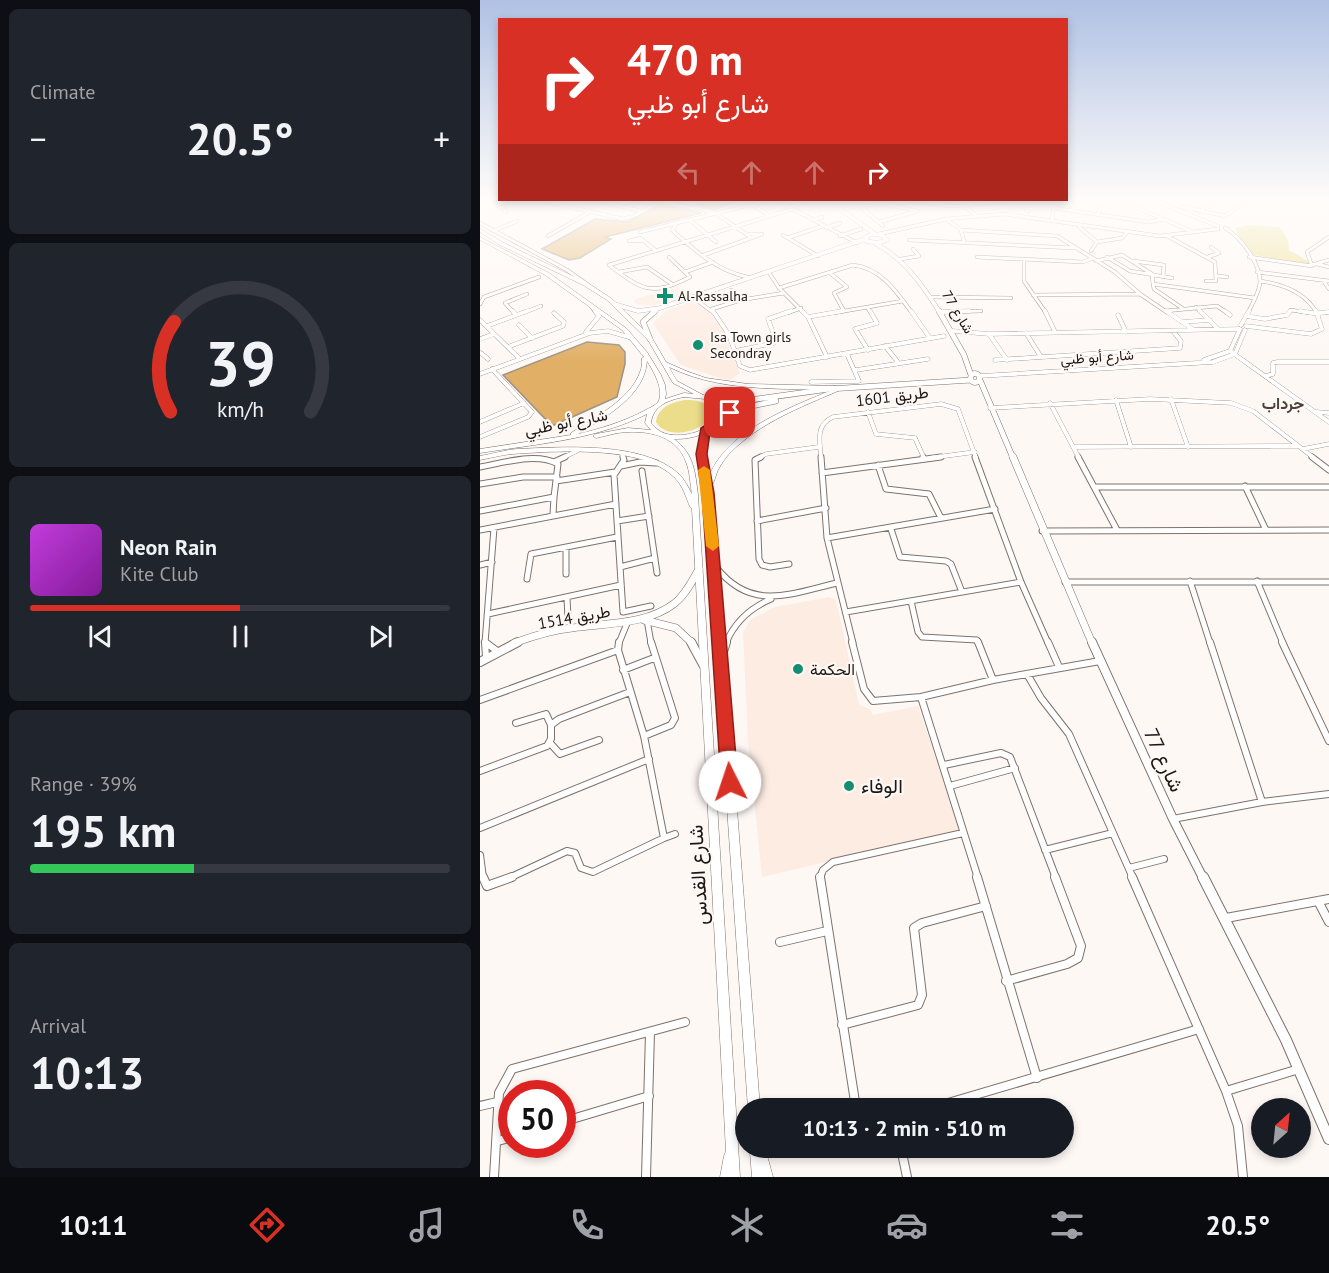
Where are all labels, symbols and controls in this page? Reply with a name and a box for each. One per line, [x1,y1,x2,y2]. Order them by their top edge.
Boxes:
text: 470 m [627,32,743,87]
icon: right [528,42,606,120]
text: Climate [30,79,96,105]
text: شارع أبو ظبي [627,86,769,120]
text: 20.5° [186,109,294,167]
text: − [30,117,47,160]
text: + [433,117,450,160]
icon: left [672,156,705,189]
icon: ahead [735,156,768,189]
icon: ahead [798,156,831,189]
icon: right [861,156,894,189]
marker: Al-Rassalha [656,287,674,305]
place label: Al-Rassalha [678,287,748,305]
street label: شارع 77 [936,287,978,338]
text: 39 [205,322,275,403]
place label: Isa Town girls Secondray [710,328,791,362]
marker: Isa Town girls Secondray [691,338,705,352]
street label: شارع أبو ظبي [1060,345,1135,372]
street label: طريق 1601 [855,382,930,411]
pin [704,387,755,438]
district label: جرداب [1262,393,1304,414]
text: km/h [216,395,263,423]
icon: arrive [713,396,746,429]
street label: شارع أبو ظبي [523,404,610,444]
text: Neon Rain [120,533,217,561]
text: Kite Club [120,561,198,587]
street label: طريق 1514 [536,601,612,634]
icon: previous [84,620,117,653]
icon: pause [224,620,257,653]
icon: next [364,620,397,653]
place label: الحكمة [810,659,855,679]
marker: الحكمة [791,662,805,676]
street label: شارع 77 [1137,724,1190,796]
position arrow [698,750,762,814]
text: Range · 39% [30,771,137,797]
place label: الوفاء [861,773,903,799]
marker: الوفاء [842,779,856,793]
text: 195 km [30,801,176,859]
street label: شارع القدس [682,824,715,926]
text: Arrival [30,1013,86,1039]
text: 10:13 [30,1043,144,1101]
speed limit sign: 50 [498,1080,576,1158]
north arrow [1251,1098,1311,1158]
map controls [1251,1098,1311,1158]
text: 10:13 · 2 min · 510 m [803,1114,1006,1142]
icon: directions [246,1204,288,1246]
icon: music [406,1204,448,1246]
icon: phone [566,1204,608,1246]
icon: climate [726,1204,768,1246]
icon: car [886,1204,928,1246]
icon: filters [1046,1204,1088,1246]
text: 10:11 [59,1208,128,1242]
text: 20.5° [1206,1208,1270,1242]

